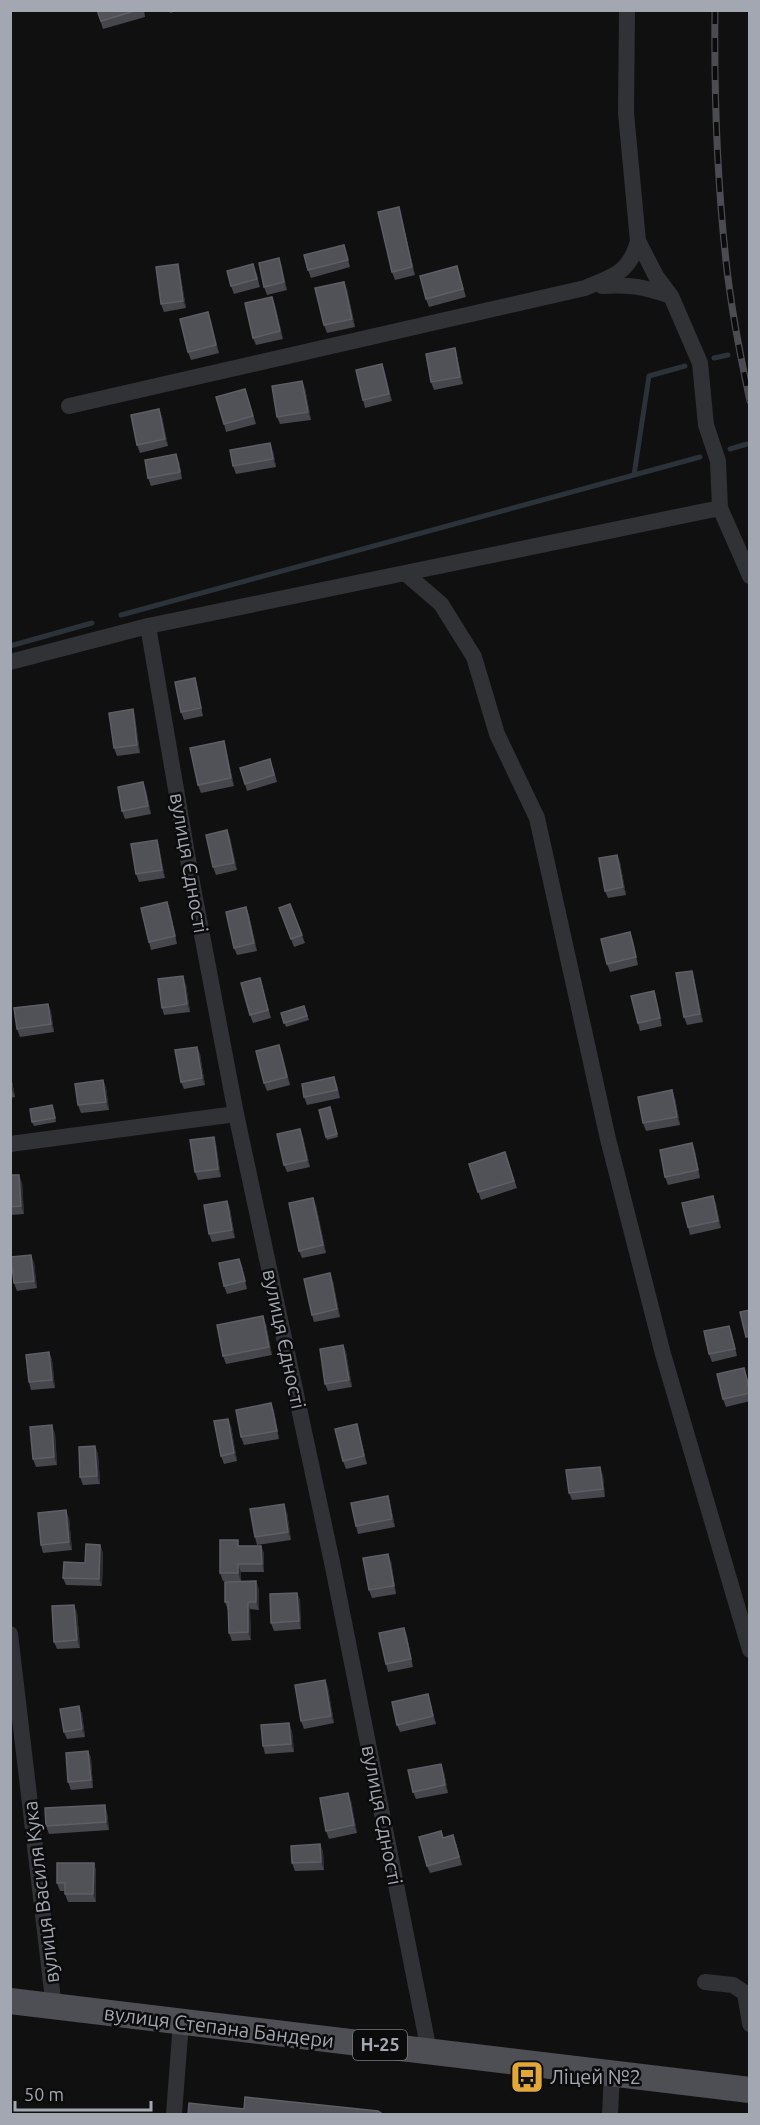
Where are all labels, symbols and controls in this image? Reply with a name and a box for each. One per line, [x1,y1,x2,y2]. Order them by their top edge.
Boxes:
street label: вулиця Єдності [166,791,213,935]
street label: вулиця Єдності [258,1267,310,1411]
street label: вулиця Єдності [358,1743,407,1887]
street label: вулиця Василя Кука [18,1800,63,1985]
street label: вулиця Степана Бандери [103,2001,335,2052]
road number: Н-25 [353,2030,407,2060]
bus stop icon: Ліцей №2 [509,2059,545,2095]
place label: Ліцей №2 [550,2065,641,2088]
scale bar [15,2074,152,2112]
text: 50 m [24,2084,64,2104]

